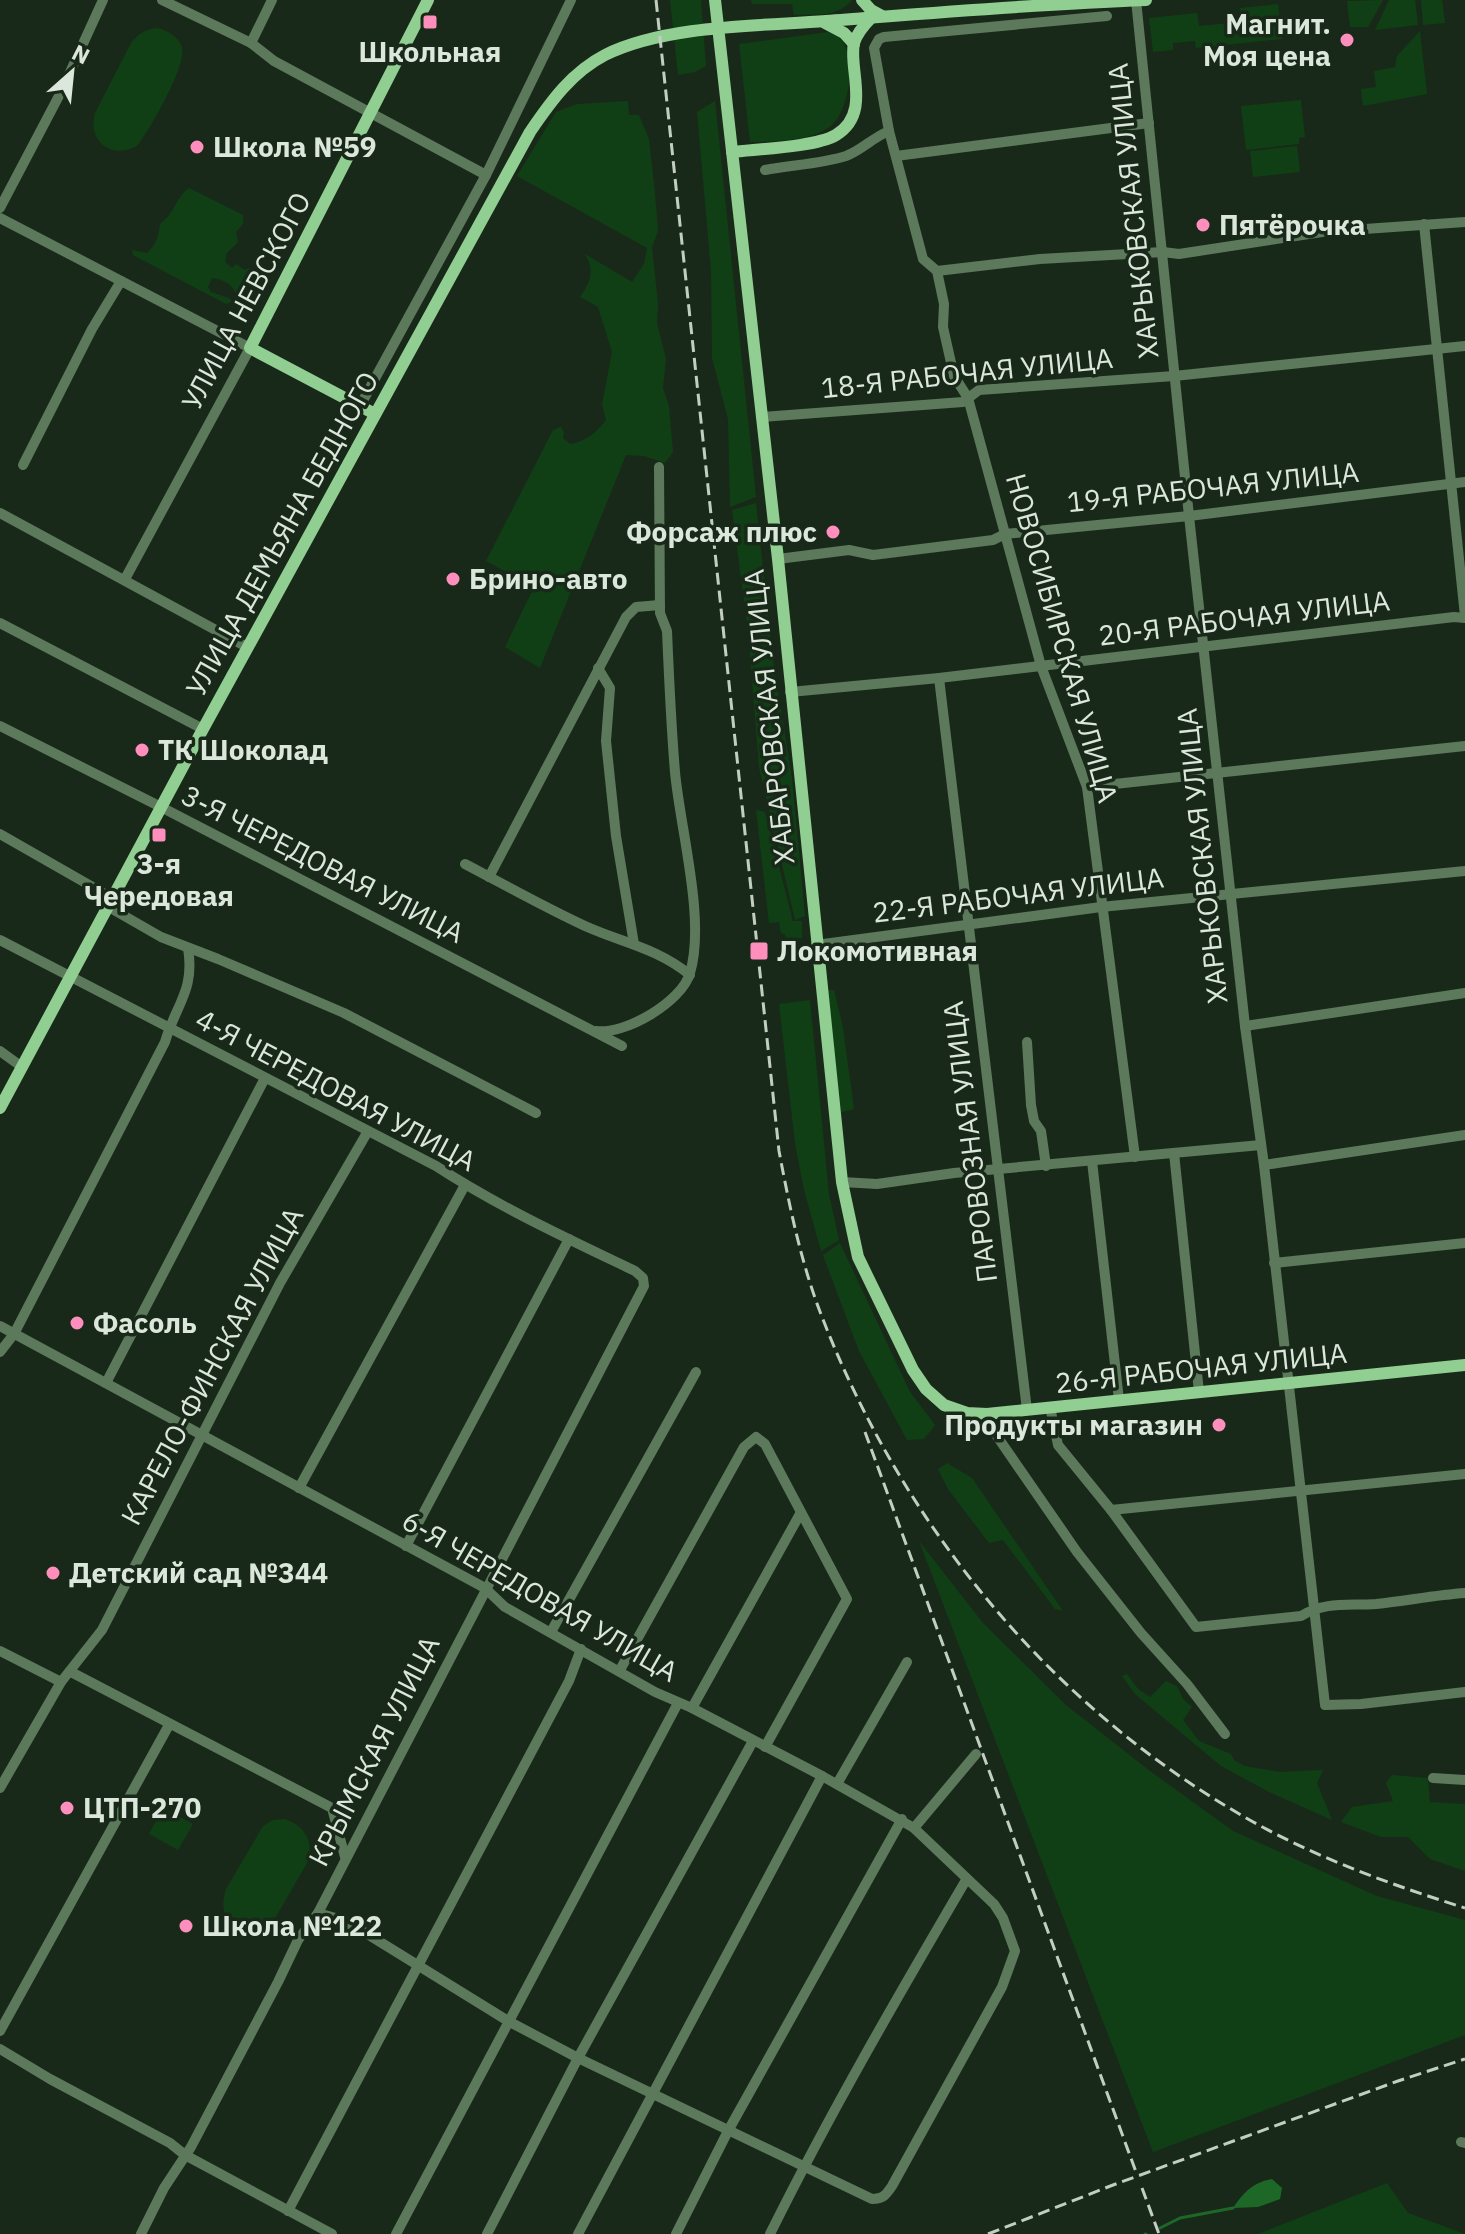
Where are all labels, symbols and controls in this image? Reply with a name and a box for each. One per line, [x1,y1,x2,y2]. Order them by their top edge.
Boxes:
place label: Магнит. Моя цена [1203,5,1331,74]
marker: Школьная [421,13,439,31]
marker: Магнит. Моя цена [1338,31,1356,49]
north arrow [32,32,112,112]
place label: Школьная [359,33,501,70]
text: N [68,37,95,70]
street label: ХАРЬКОВСКАЯ УЛИЦА [1099,61,1166,361]
place label: Школа №59 [213,128,377,165]
marker: Школа №59 [188,138,206,156]
street label: УЛИЦА НЕВСКОГО [173,185,319,416]
place label: Пятёрочка [1219,206,1366,243]
marker: Пятёрочка [1194,216,1212,234]
street label: 18-Я РАБОЧАЯ УЛИЦА [819,339,1115,406]
street label: УЛИЦА ДЕМЬЯНА БЕДНОГО [177,365,386,703]
street label: 19-Я РАБОЧАЯ УЛИЦА [1065,453,1361,520]
street label: НОВОСИБИРСКАЯ УЛИЦА [998,469,1127,807]
place label: Форсаж плюс [626,513,817,550]
marker: Форсаж плюс [824,523,842,541]
place label: Брино-авто [469,560,627,597]
street label: ХАБАРОВСКАЯ УЛИЦА [735,567,802,867]
marker: Брино-авто [444,570,462,588]
street label: 20-Я РАБОЧАЯ УЛИЦА [1096,581,1392,654]
street label: ХАРЬКОВСКАЯ УЛИЦА [1168,706,1235,1006]
place label: ТК Шоколад [158,731,328,768]
marker: ТК Шоколад [133,741,151,759]
street label: 3-Я ЧЕРЕДОВАЯ УЛИЦА [176,776,471,951]
marker: 3-я Чередовая [150,826,168,844]
place label: 3-я Чередовая [84,845,234,914]
street label: 22-Я РАБОЧАЯ УЛИЦА [870,858,1166,931]
place label: Локомотивная [777,932,978,969]
marker: Локомотивная [748,940,770,962]
street label: ПАРОВОЗНАЯ УЛИЦА [934,999,1005,1285]
street label: 4-Я ЧЕРЕДОВАЯ УЛИЦА [190,1000,483,1179]
street label: КАРЕЛО-ФИНСКАЯ УЛИЦА [112,1200,311,1531]
place label: Фасоль [93,1304,197,1341]
marker: Фасоль [68,1314,86,1332]
street label: 26-Я РАБОЧАЯ УЛИЦА [1053,1334,1349,1401]
place label: Продукты магазин [944,1406,1203,1443]
marker: Продукты магазин [1210,1416,1228,1434]
street label: 6-Я ЧЕРЕДОВАЯ УЛИЦА [396,1501,685,1690]
place label: Детский сад №344 [69,1554,328,1591]
marker: Детский сад №344 [44,1564,62,1582]
street label: КРЫМСКАЯ УЛИЦА [299,1629,448,1872]
place label: ЦТП-270 [83,1789,201,1826]
marker: ЦТП-270 [58,1799,76,1817]
place label: Школа №122 [202,1907,382,1944]
marker: Школа №122 [177,1917,195,1935]

